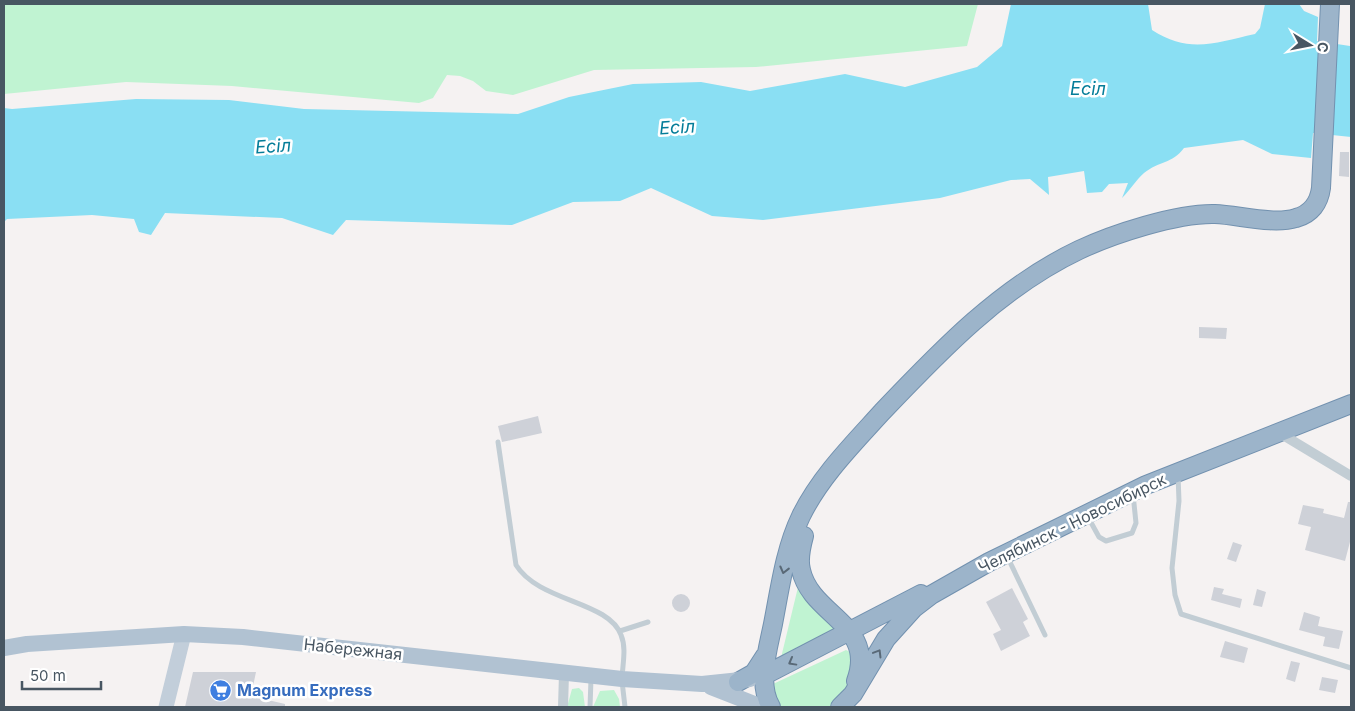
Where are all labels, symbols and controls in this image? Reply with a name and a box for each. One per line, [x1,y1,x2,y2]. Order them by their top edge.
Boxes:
north arrow [1285,20,1335,70]
text: С [1314,41,1333,54]
water label: Есіл [1070,78,1106,99]
water label: Есіл [659,116,695,138]
water label: Есіл [255,135,291,157]
street label: Челябинск - Новосибирск [975,469,1169,577]
one-way arrow [780,566,790,574]
street label: Набережная [303,634,403,664]
one-way arrow [871,649,881,658]
one-way arrow [789,656,798,666]
scale bar [22,658,101,690]
text: 50 m [30,666,66,685]
supermarket icon: Magnum Express [209,678,233,702]
place label: Magnum Express [237,680,372,700]

